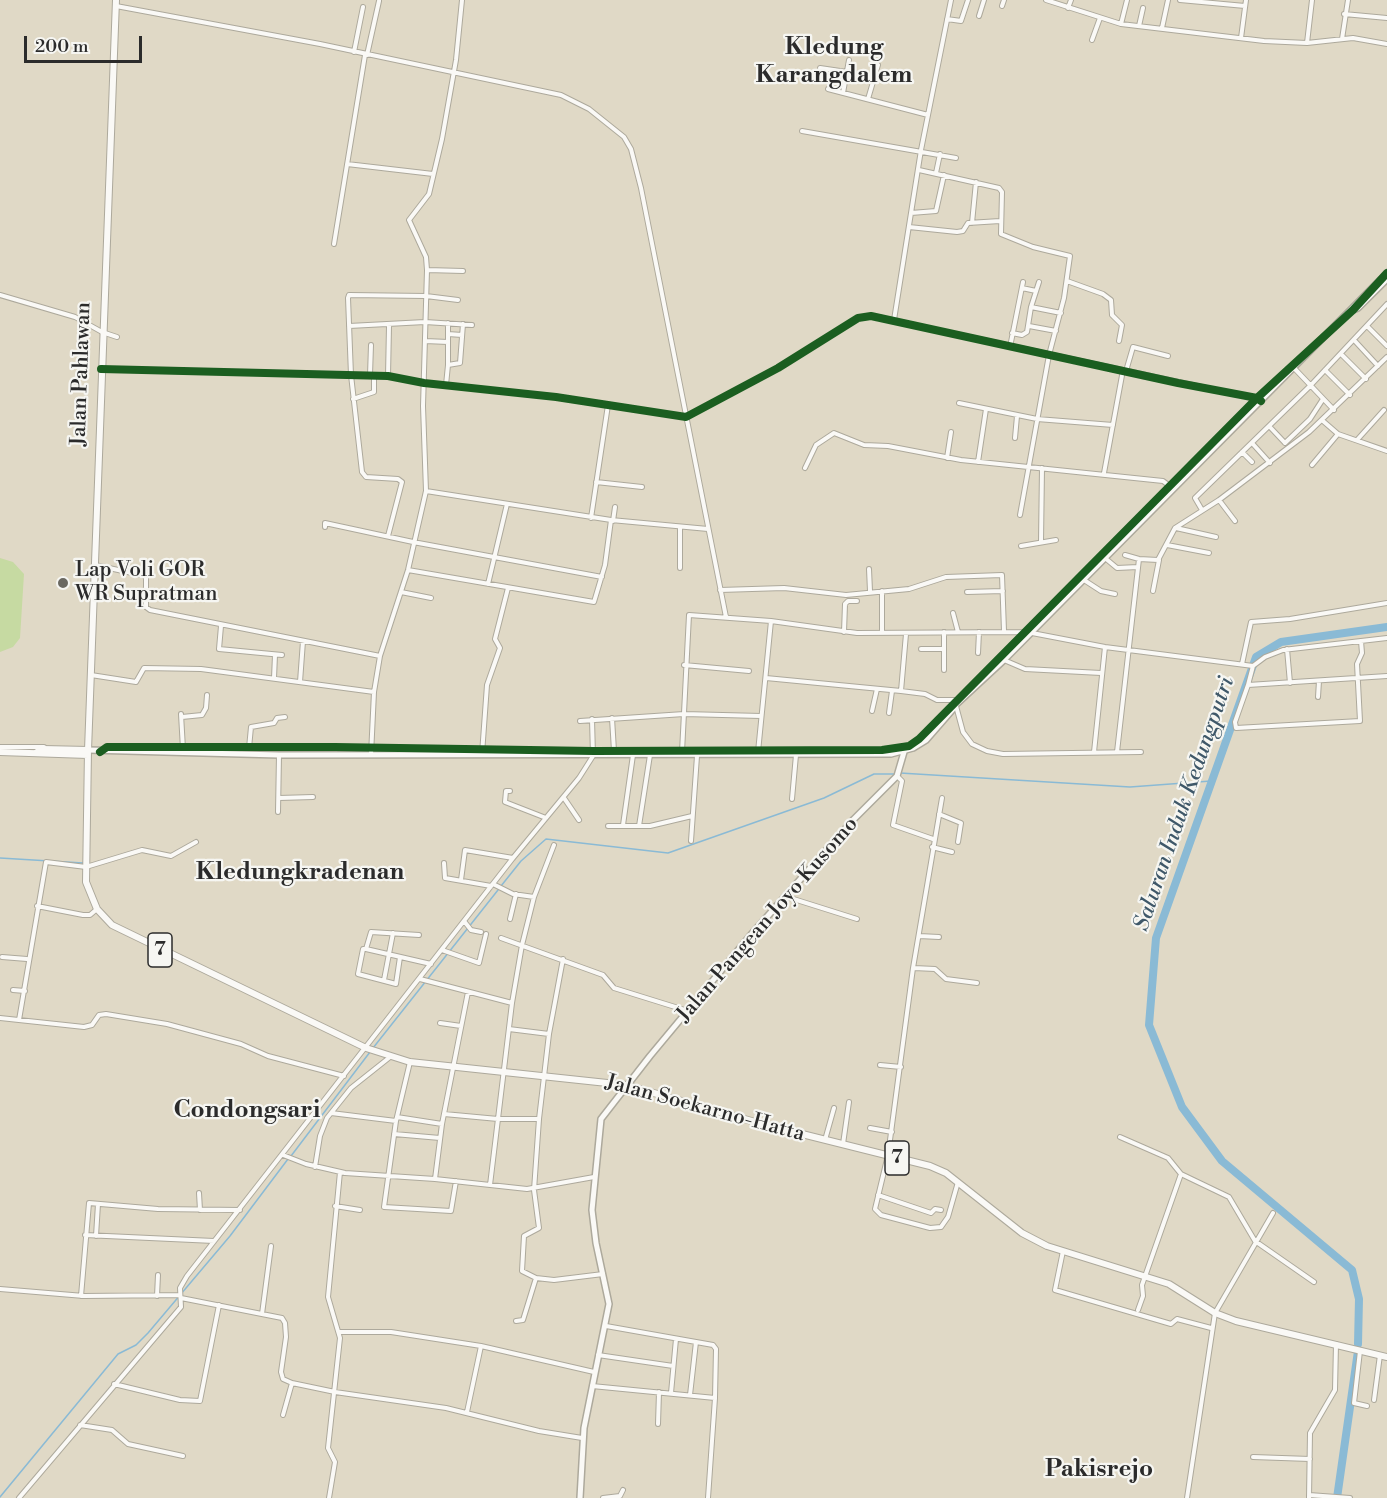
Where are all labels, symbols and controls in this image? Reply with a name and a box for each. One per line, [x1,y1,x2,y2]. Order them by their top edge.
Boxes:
scale bar [27,24,146,62]
district label: Kledung Karangdalem [756,34,912,90]
text: 200 m [35,35,89,58]
street label: Jalan Pahlawan [67,302,97,446]
place label: Lap Voli GOR WR Supratman [75,558,218,608]
marker: Lap Voli GOR WR Supratman [56,576,70,590]
water label: Saluran Induk Kedungputri [1129,673,1241,935]
street label: Jalan Pangean Joyo Kusomo [672,812,864,1028]
district label: Kledungkradenan [196,859,404,887]
road number: 7 [148,933,172,967]
street label: Jalan Soekarno-Hatta [603,1070,807,1148]
district label: Condongsari [174,1097,320,1125]
road number: 7 [885,1141,909,1175]
district label: Pakisrejo [1045,1456,1153,1484]

